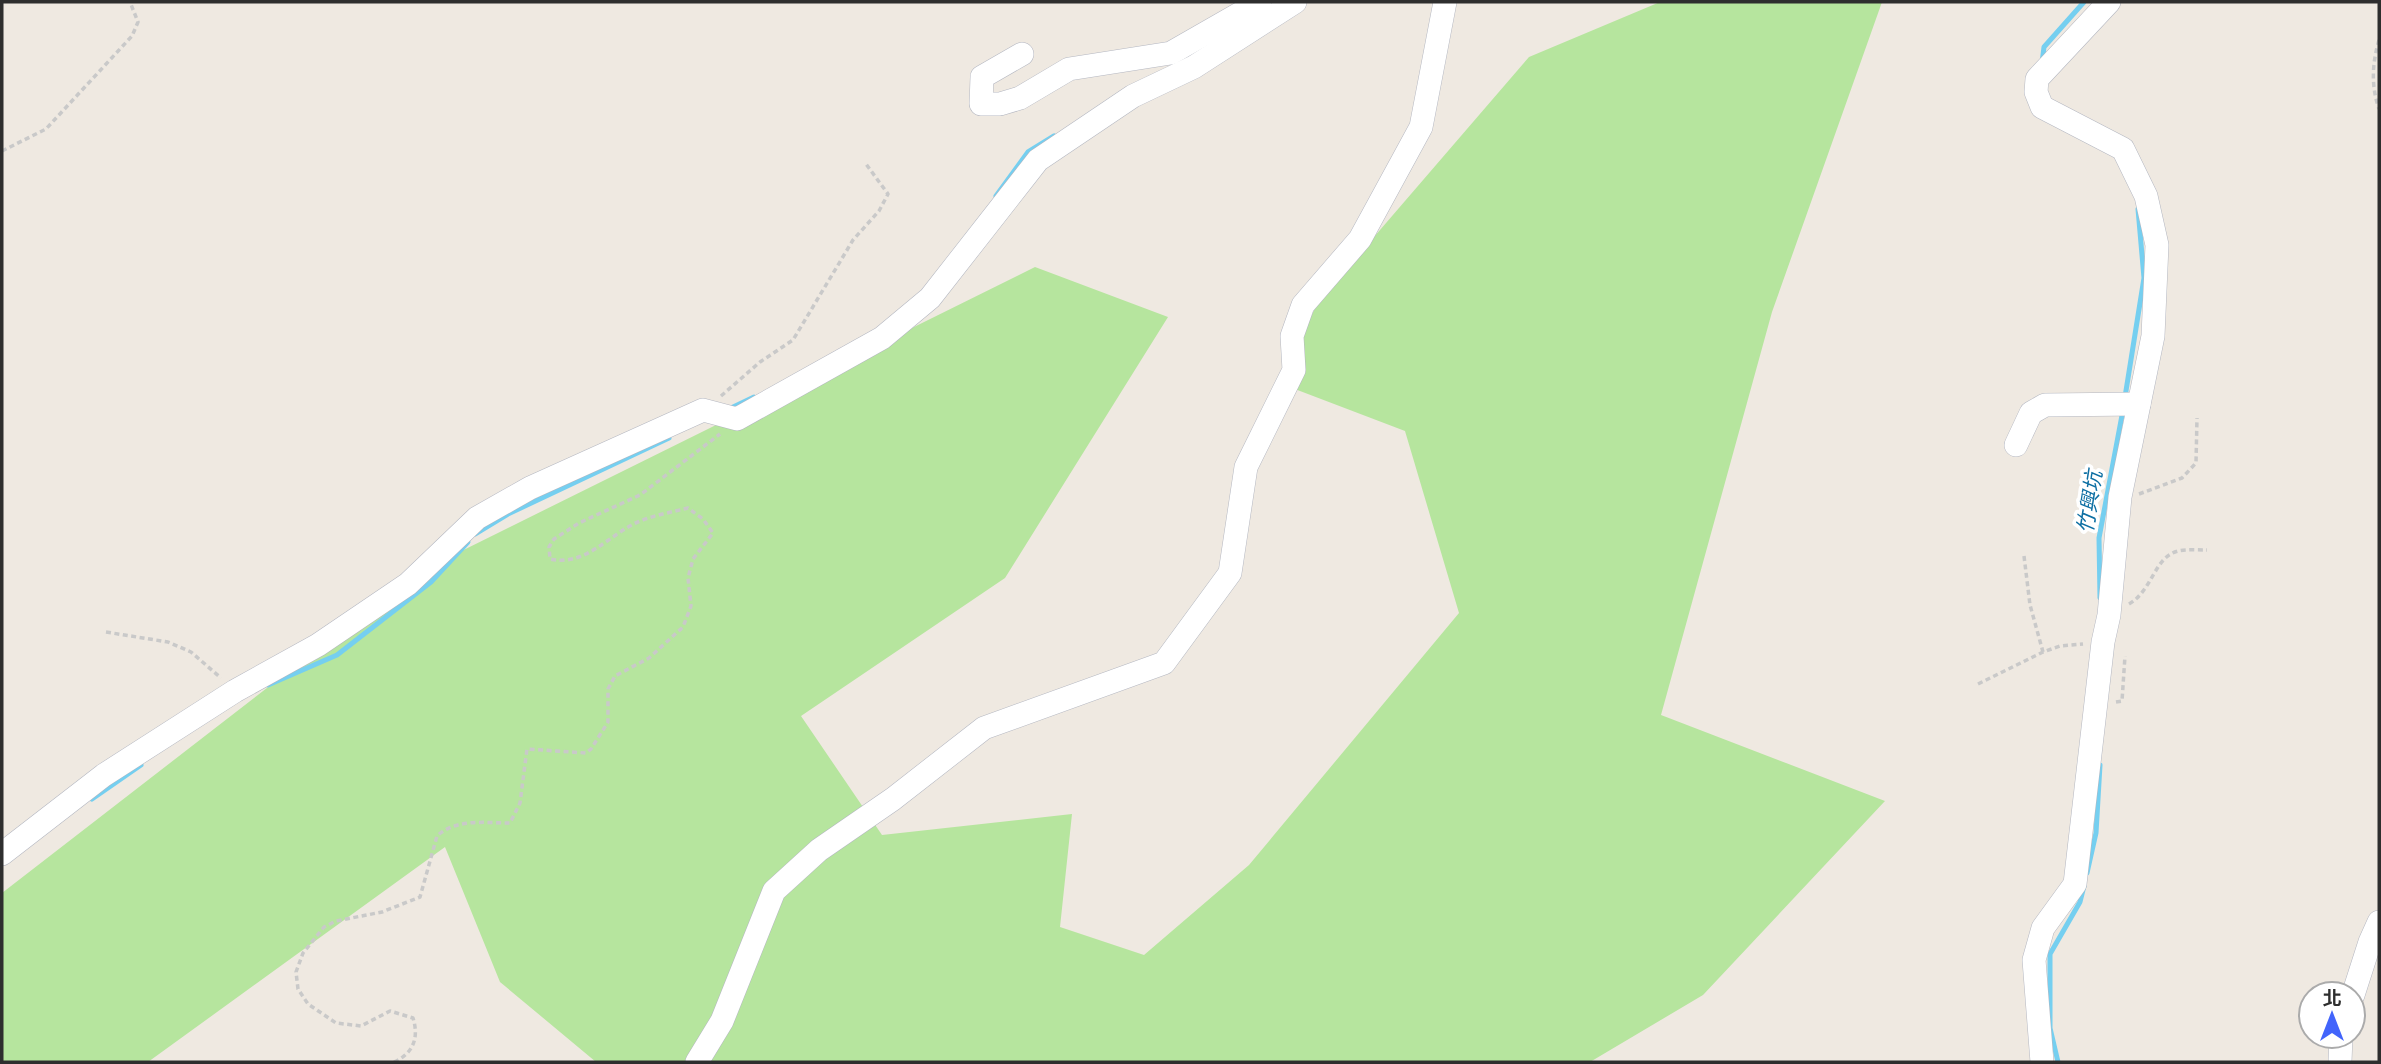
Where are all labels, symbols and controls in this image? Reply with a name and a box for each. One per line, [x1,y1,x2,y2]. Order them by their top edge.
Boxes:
water label: 竹興坑 [2070,466,2108,535]
north arrow [2297,980,2367,1050]
text: 北 [2322,985,2342,1011]

